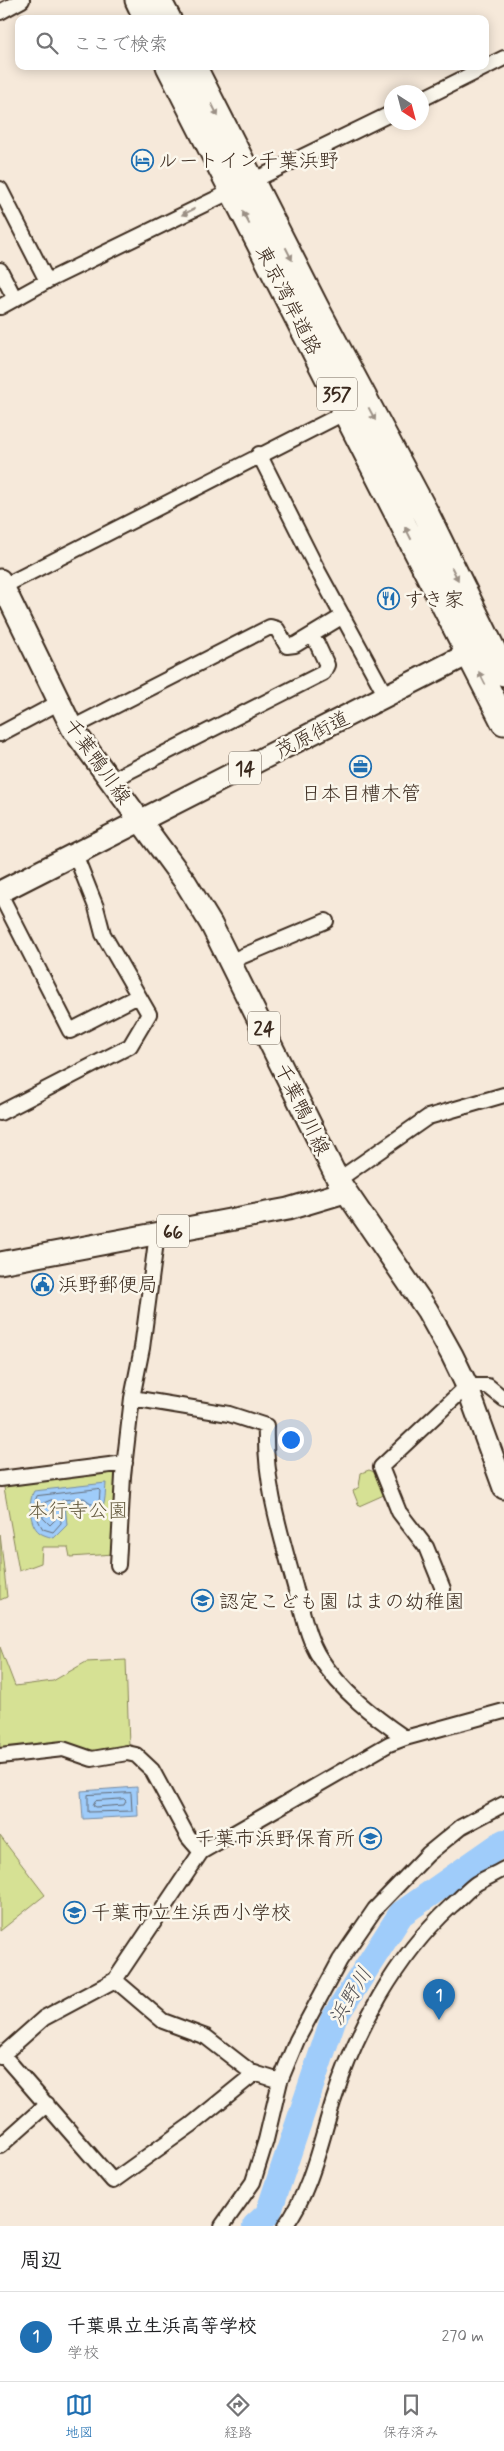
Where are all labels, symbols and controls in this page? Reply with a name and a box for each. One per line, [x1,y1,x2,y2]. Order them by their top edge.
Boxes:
search box [15,15,489,70]
icon: search [33,29,61,57]
text: ここで検索 [73,32,168,57]
north arrow [384,85,429,130]
one-way arrow [211,102,219,117]
hotel icon: ルートイン千葉浜野 [130,148,154,172]
place label: ルートイン千葉浜野 [158,148,339,175]
one-way arrow [181,209,195,217]
one-way arrow [242,210,250,225]
street label: 東京湾岸道路 [248,241,327,360]
one-way arrow [285,247,293,262]
road number: 357 [317,378,357,410]
one-way arrow [368,407,376,421]
one-way arrow [404,526,412,541]
one-way arrow [451,566,459,581]
restaurant icon: すき家 [376,587,400,611]
place label: すき家 [404,587,464,614]
one-way arrow [478,671,486,685]
street label: 茂原街道 [271,705,354,766]
street label: 千葉鴨川線 [57,713,137,811]
road number: 14 [229,751,261,784]
office icon: 日本目槽木管 [349,755,373,779]
place label: 日本目槽木管 [301,781,421,808]
road number: 24 [248,1011,280,1044]
street label: 千葉鴨川線 [268,1059,336,1161]
road number: 66 [157,1214,189,1248]
public building icon: 浜野郵便局 [30,1272,54,1296]
place label: 浜野郵便局 [58,1272,158,1299]
your location [278,1427,304,1453]
park label: 本行寺公園 [28,1498,128,1525]
school or university icon: 認定こども園 はまの幼稚園 [191,1589,215,1613]
place label: 認定こども園 はまの幼稚園 [219,1589,464,1616]
place label: 千葉市浜野保育所 [195,1826,355,1853]
school or university icon: 千葉市浜野保育所 [359,1826,383,1850]
school or university icon: 千葉市立生浜西小学校 [63,1900,87,1924]
place label: 千葉市立生浜西小学校 [91,1900,291,1927]
water label: 浜野川 [323,1962,379,2031]
pin: 1 [423,1979,455,2020]
text: 周辺 [20,2247,62,2275]
text: 千葉県立生浜高等学校 [67,2314,257,2339]
text: 1 [32,2326,40,2347]
text: 270 m [441,2326,484,2347]
text: 学校 [67,2343,99,2364]
tab: 地図 [65,2391,93,2442]
tab: 経路 [224,2391,252,2442]
tab: 保存済み [383,2391,439,2442]

